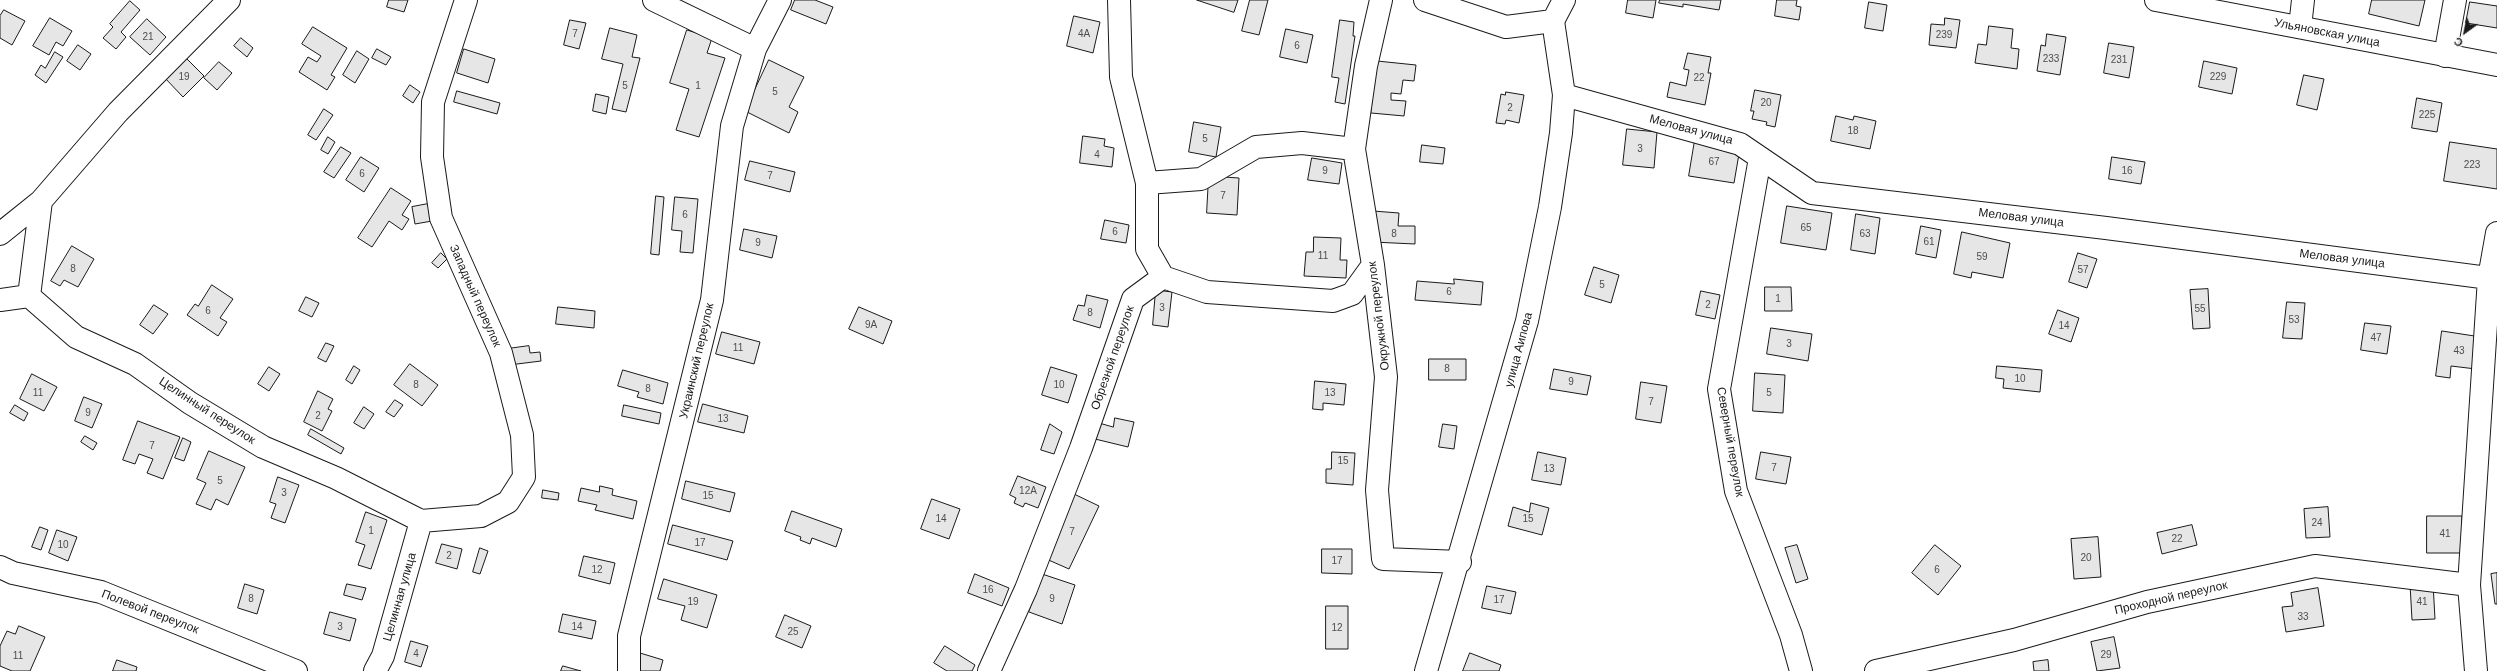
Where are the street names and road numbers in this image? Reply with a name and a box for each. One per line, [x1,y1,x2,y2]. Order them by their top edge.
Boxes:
street label: Ульяновская улица [2273,16,2381,50]
street label: Меловая улица [1648,112,1734,148]
street label: Меловая улица [1977,206,2065,230]
street label: Западный переулок [446,243,504,349]
street label: Меловая улица [2298,247,2386,271]
street label: Окружной переулок [1365,261,1393,371]
street label: Украинский переулок [677,302,717,420]
street label: Обрезной переулок [1088,304,1138,412]
street label: улица Аипова [1502,311,1536,389]
street label: Целинный переулок [156,374,258,448]
street label: Северный переулок [1713,386,1747,498]
street label: Целинная улица [380,551,420,643]
street label: Проходной переулок [2113,578,2229,618]
street label: Полевой переулок [99,587,201,637]

